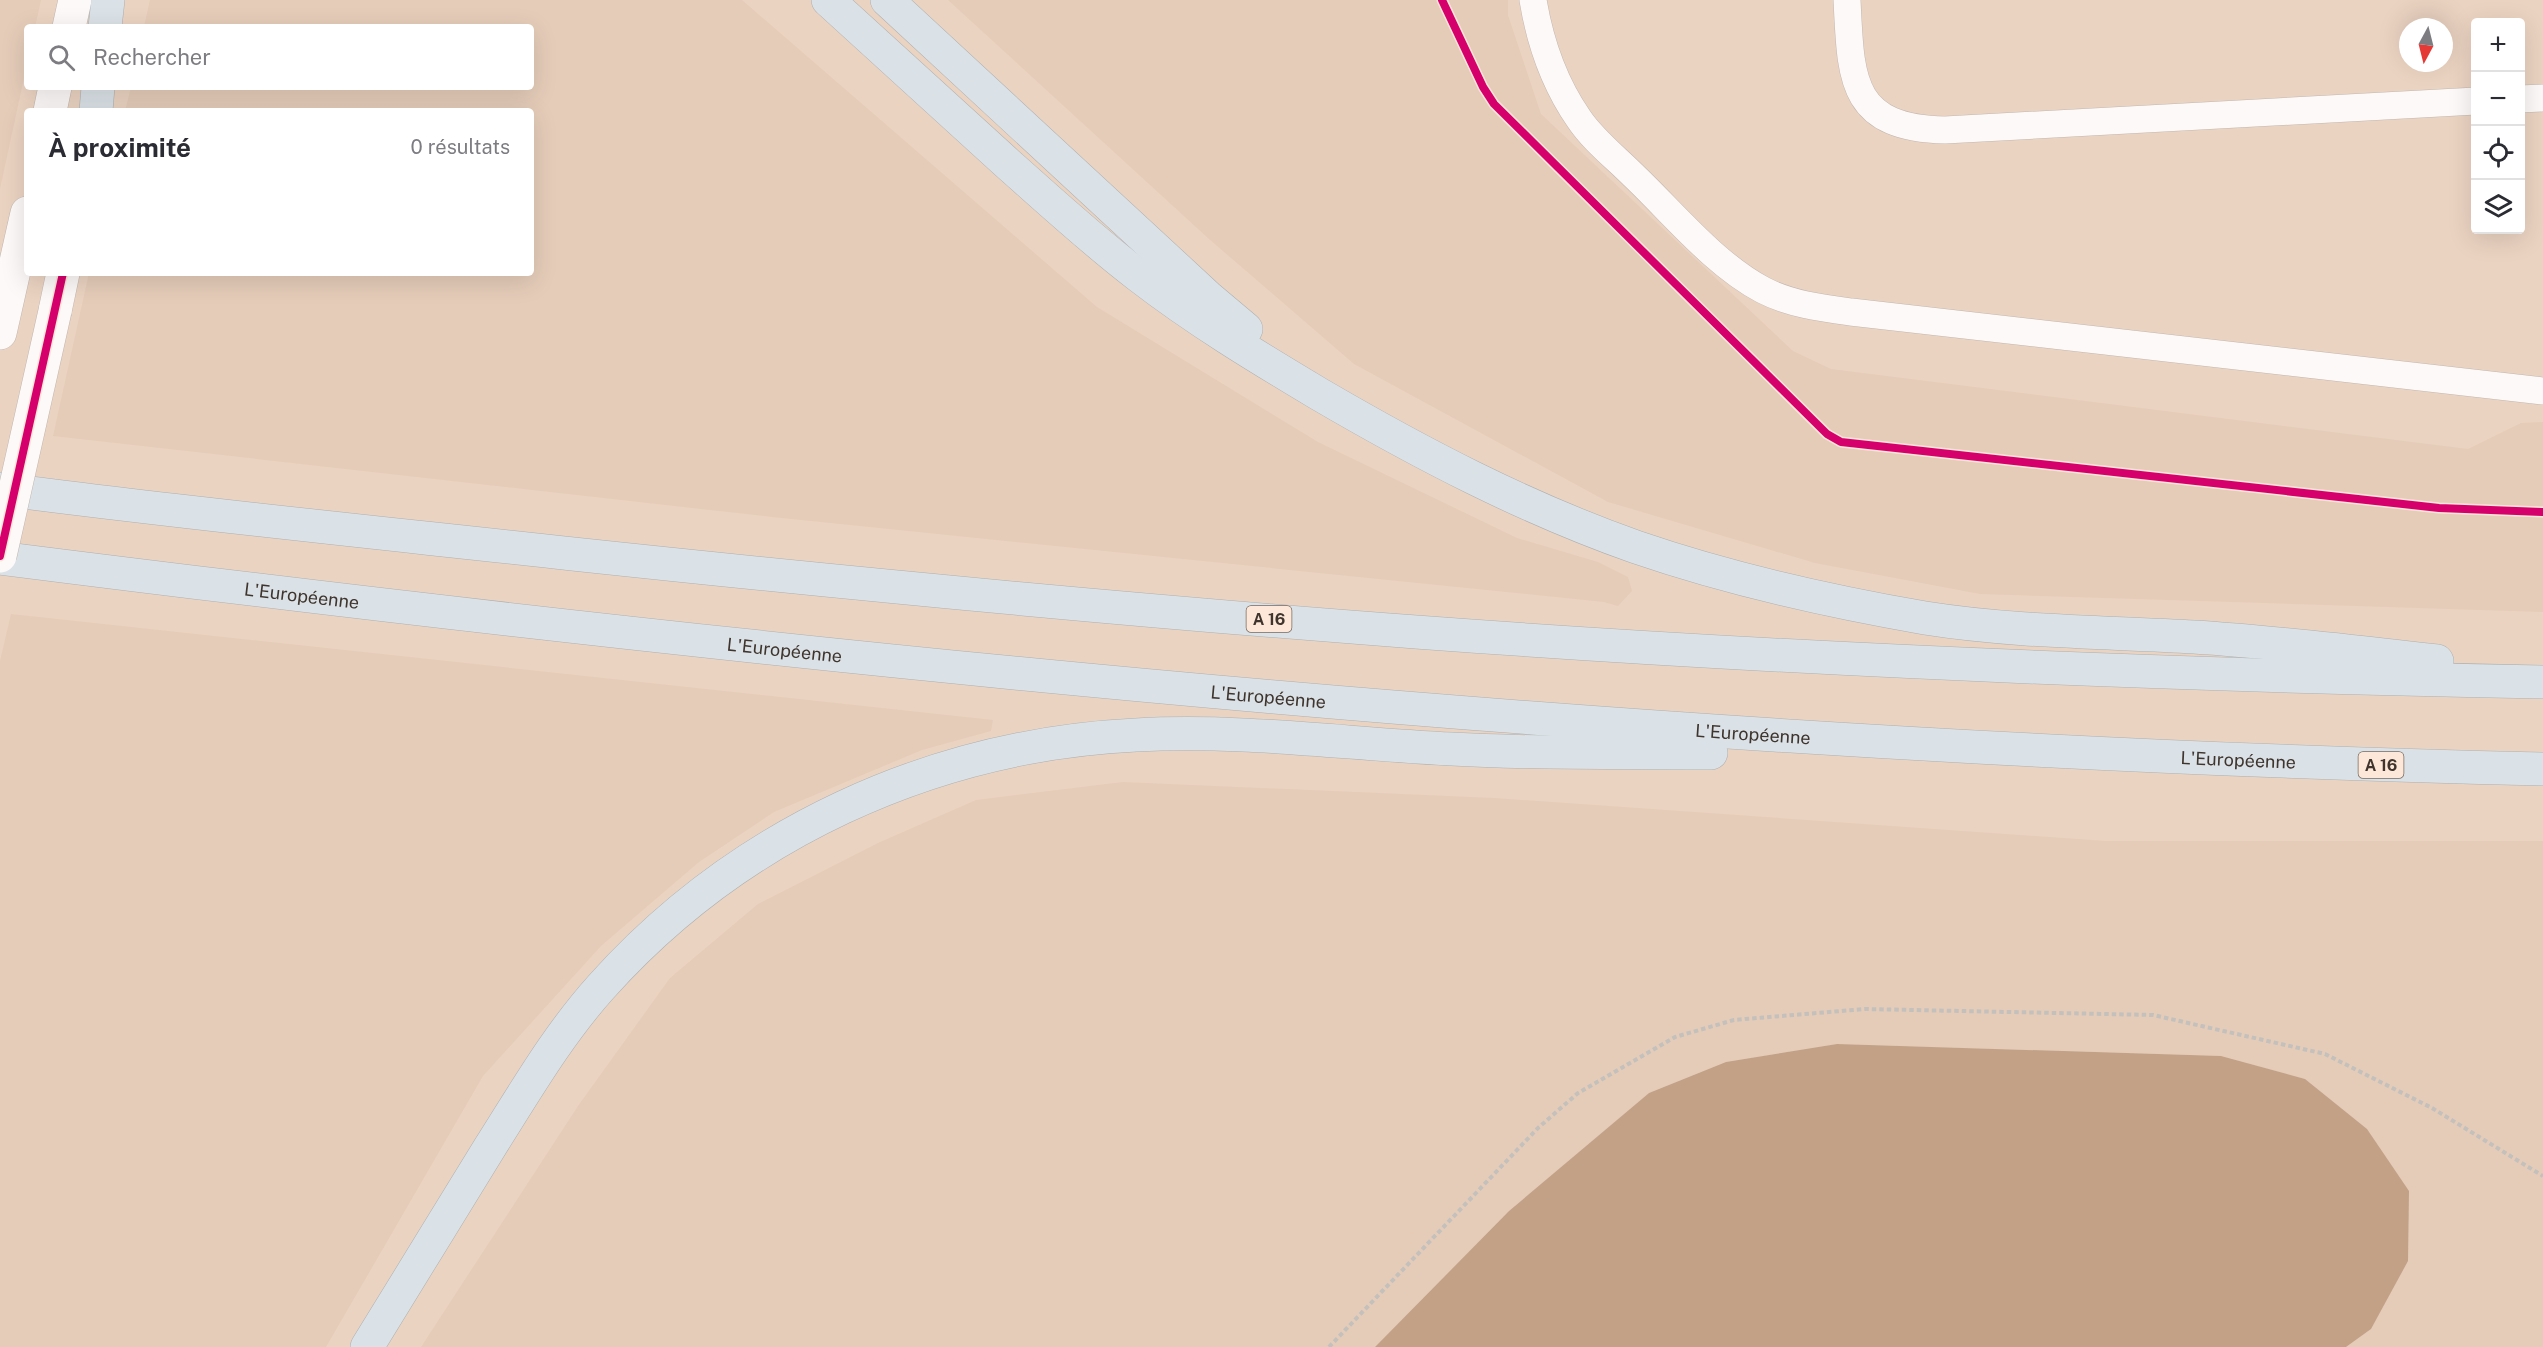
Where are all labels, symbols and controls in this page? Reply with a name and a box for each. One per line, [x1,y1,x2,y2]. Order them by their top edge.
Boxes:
north arrow [2399,18,2453,72]
map controls [2471,18,2525,234]
button: + [2471,18,2525,72]
search box [24,24,534,90]
icon: search [45,41,78,74]
text: Rechercher [93,44,211,70]
button: − [2471,72,2525,126]
button: locate [2471,126,2525,180]
text: À proximité [48,132,191,163]
text: 0 résultats [411,135,510,159]
button: layers [2471,180,2525,234]
street label: L'Européenne [243,578,360,612]
road number: A 16 [1246,606,1292,632]
street label: L'Européenne [726,633,843,666]
street label: L'Européenne [1210,681,1327,712]
street label: L'Européenne [1695,719,1811,748]
street label: L'Européenne [2180,747,2296,772]
road number: A 16 [2358,752,2404,778]

